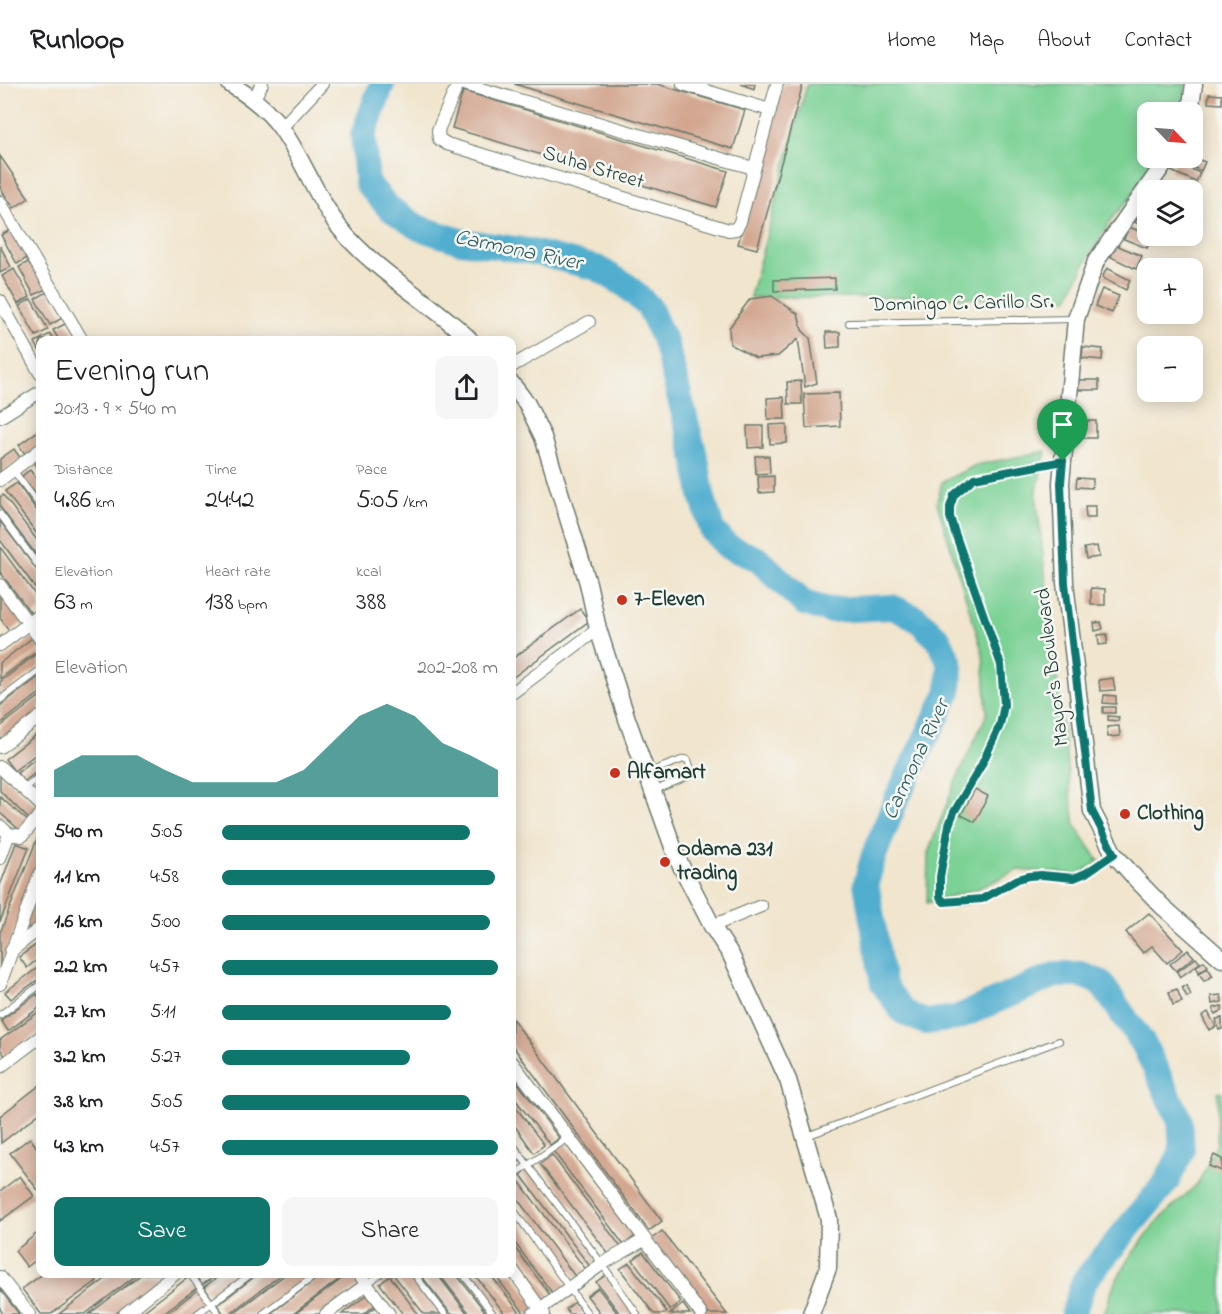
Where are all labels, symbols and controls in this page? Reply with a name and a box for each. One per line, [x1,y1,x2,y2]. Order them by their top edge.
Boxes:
text: Runloop [30,21,124,62]
text: Home [887,26,936,56]
text: Map [969,26,1004,56]
text: About [1037,26,1091,56]
text: Contact [1124,26,1192,56]
north arrow [1137,102,1203,168]
map controls [1137,102,1203,402]
street label: Suha Street [538,138,648,198]
button: layers [1137,180,1203,246]
water label: Carmona River [451,222,588,281]
button: + [1137,258,1203,324]
street label: Domingo C. Carillo Sr. [869,287,1054,323]
button: − [1137,336,1203,402]
text: Evening run [54,348,209,396]
button: share [435,356,498,419]
text: 20:13 · 9 × 540 m [54,395,177,424]
pin [1037,399,1088,461]
icon: arrive [1046,408,1079,441]
text: Distance [54,458,113,482]
text: Time [205,458,237,482]
text: Pace [356,458,387,482]
text: 4.86 [54,482,91,520]
text: 24:42 [205,482,254,520]
text: 5:05 [356,482,399,520]
text: km [91,491,115,515]
text: /km [399,491,428,515]
text: Elevation [54,560,113,584]
text: Heart rate [205,560,271,584]
text: kcal [356,560,381,584]
text: 63 [54,584,76,622]
text: 138 [205,584,234,622]
text: 388 [356,584,386,622]
place label: 7-Eleven [634,585,705,615]
street label: Mayor's Boulevard [1028,586,1080,748]
text: m [76,593,93,617]
text: bpm [234,593,267,617]
marker: 7-Eleven [615,593,629,607]
text: Elevation [54,654,128,683]
text: 202–208 m [417,654,498,683]
water label: Carmona River [875,692,960,825]
place label: Alfamart [627,758,707,788]
marker: Alfamart [608,766,622,780]
place label: Clothing [1137,799,1204,831]
marker: Clothing [1118,807,1132,821]
text: 540 m [54,818,103,847]
text: 5:05 [150,818,183,847]
place label: Odama 231 trading [676,835,773,891]
marker: Odama 231 trading [658,855,672,869]
text: 1.1 km [54,863,100,892]
text: 4:58 [150,863,179,892]
text: 1.6 km [54,908,103,937]
text: 5:00 [150,908,180,937]
text: 2.2 km [54,953,107,982]
text: 4:57 [150,953,180,982]
text: 2.7 km [54,998,106,1027]
text: 5:11 [150,998,176,1027]
text: 3.2 km [54,1043,106,1072]
text: 5:27 [150,1043,181,1072]
text: 3.8 km [54,1088,103,1117]
text: 5:05 [150,1088,183,1117]
text: 4.3 km [54,1133,104,1162]
text: 4:57 [150,1133,180,1162]
button: Save [54,1197,270,1266]
button: Share [282,1197,498,1266]

